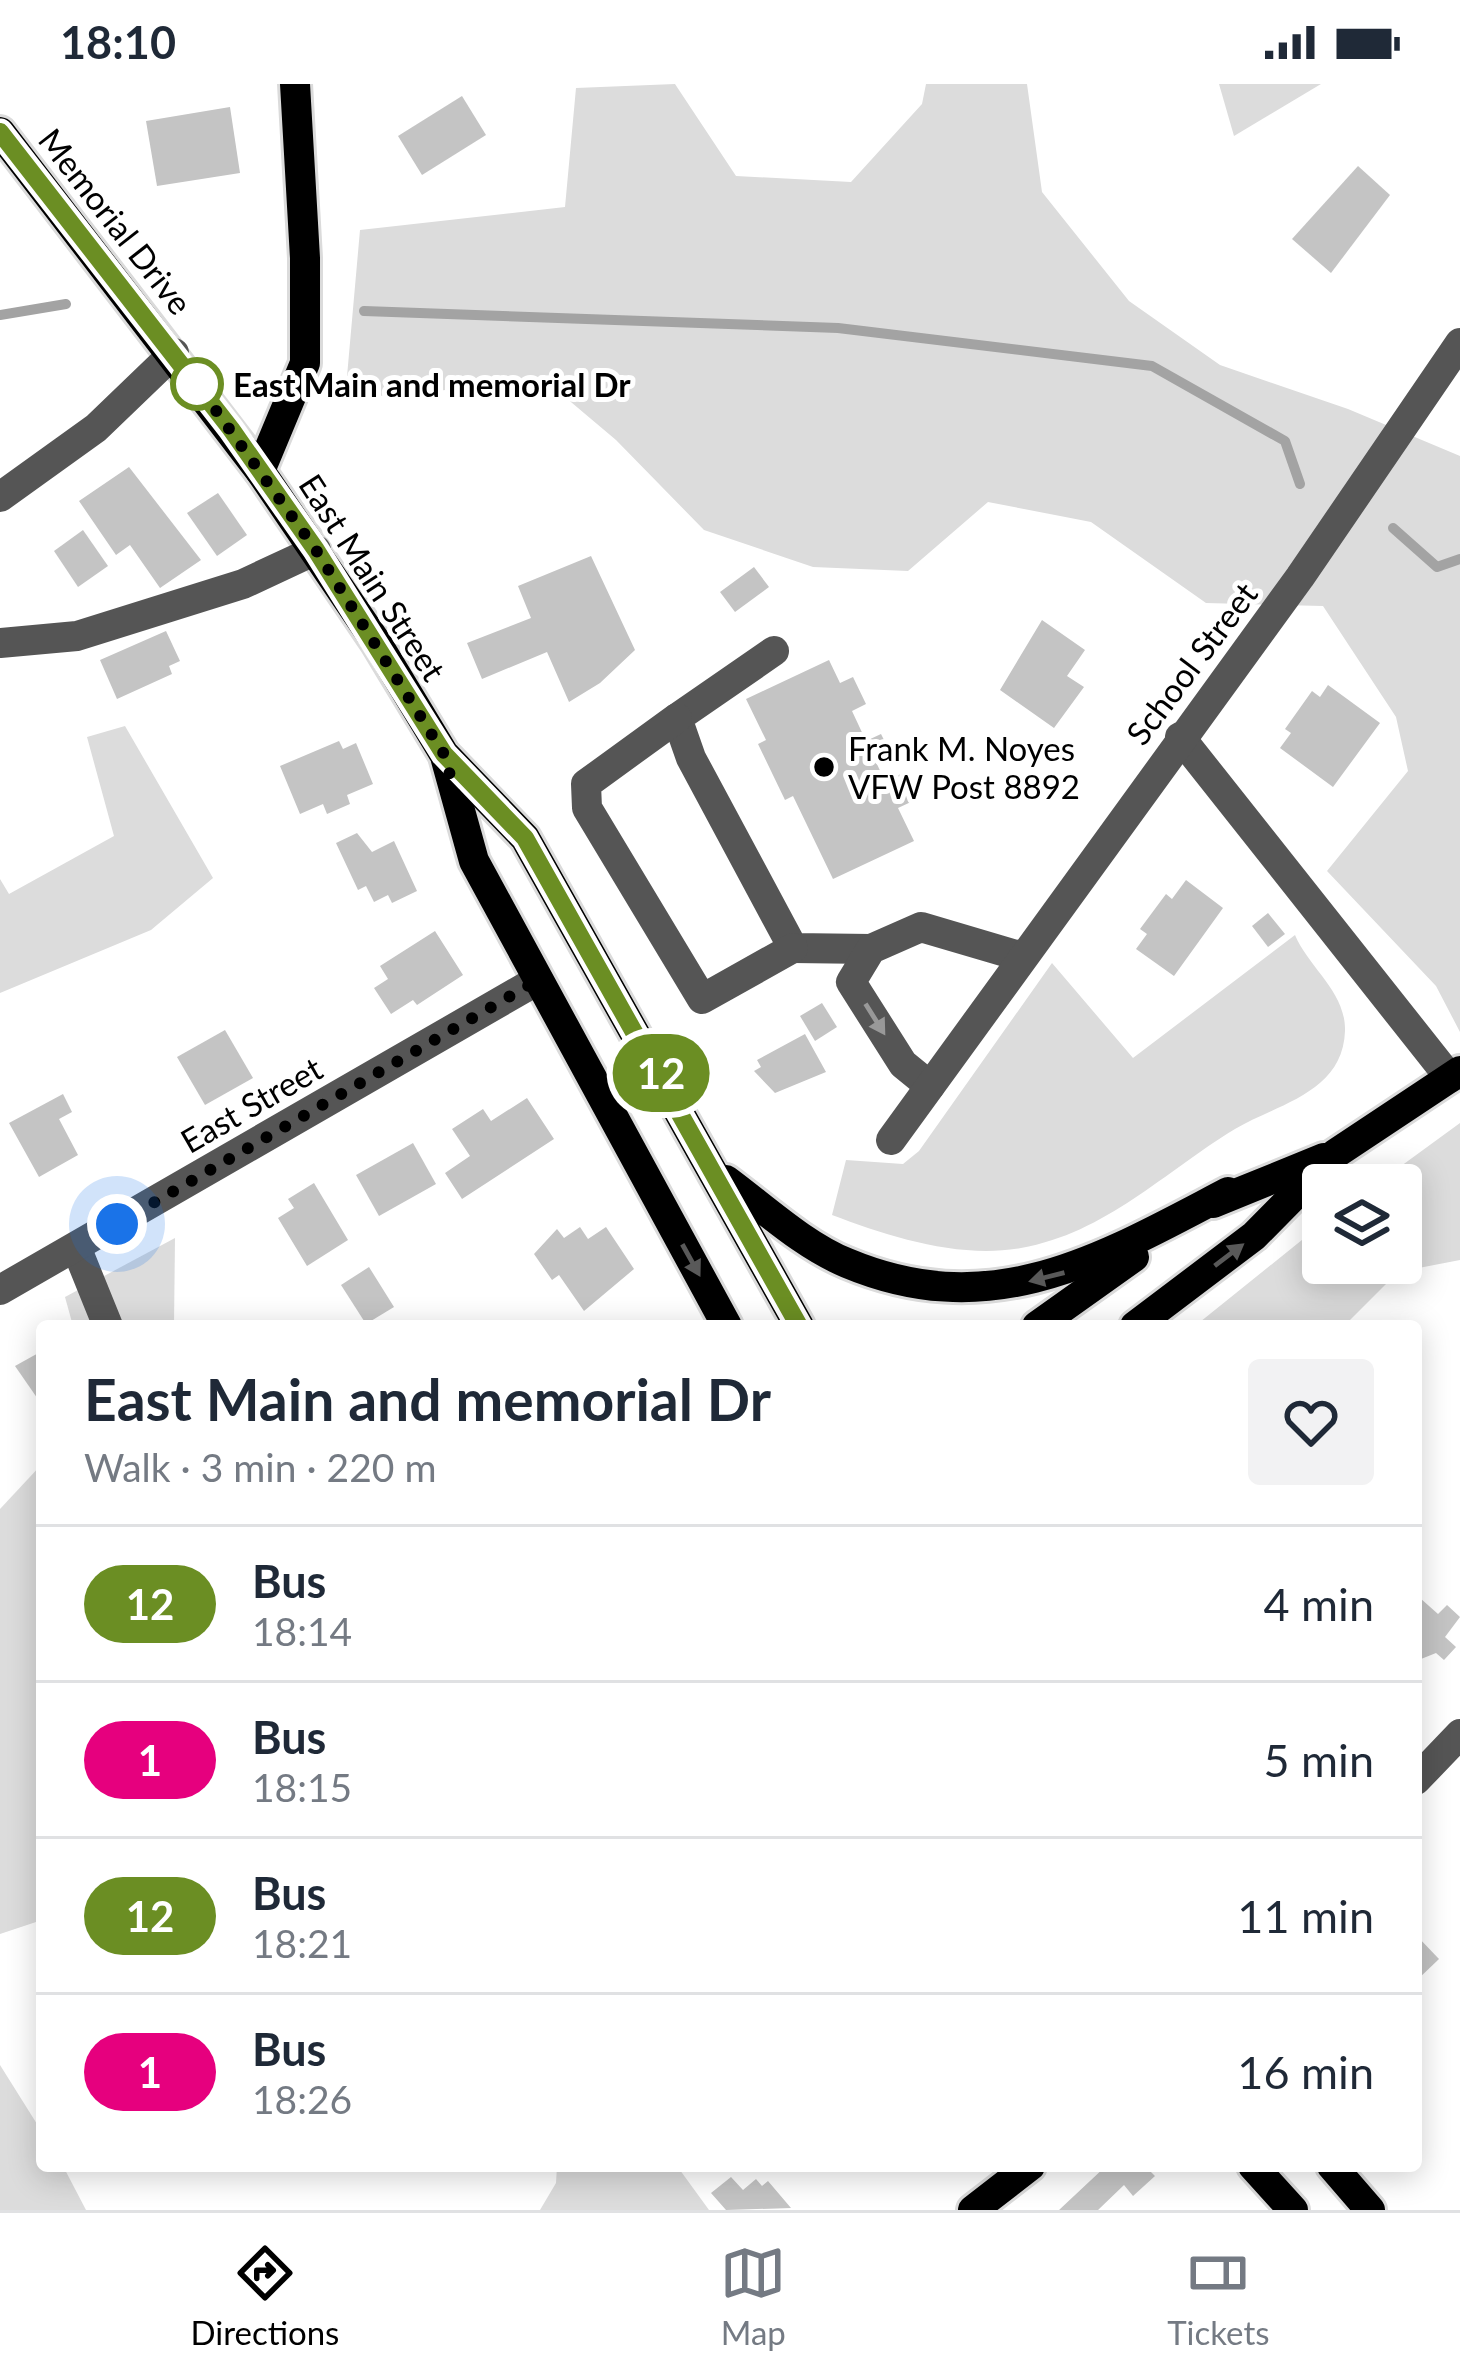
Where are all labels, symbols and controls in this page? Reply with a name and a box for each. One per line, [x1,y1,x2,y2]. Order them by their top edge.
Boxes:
text: 18:10 [60,15,176,69]
street label: Memorial Drive [31,120,201,322]
marker: East Main and memorial Dr [172,359,222,409]
place label: East Main and memorial Dr [233,364,631,404]
street label: East Main Street [291,466,455,688]
street label: School Street [1117,574,1265,752]
place label: Frank M. Noyes VFW Post 8892 [848,728,1080,806]
marker: Frank M. Noyes VFW Post 8892 [811,754,837,780]
one-way arrow [864,1002,885,1036]
line badge: 12 [607,1034,715,1112]
street label: East Street [173,1047,329,1161]
text: 12 [637,1048,685,1098]
map controls [1302,1164,1422,1284]
button: layers [1302,1164,1422,1284]
your location [87,1194,147,1254]
one-way arrow [680,1243,701,1278]
one-way arrow [1213,1244,1244,1268]
one-way arrow [1028,1268,1065,1287]
button: heart [1248,1359,1374,1485]
text: East Main and memorial Dr [84,1365,771,1433]
text: Walk · 3 min · 220 m [84,1444,437,1490]
text: Bus [252,1554,326,1608]
text: 4 min [1263,1577,1374,1631]
text: 12 [126,1579,174,1629]
text: 18:14 [252,1608,352,1654]
text: Bus [252,1710,326,1764]
text: 5 min [1263,1733,1374,1787]
text: 1 [138,1735,162,1785]
text: 18:15 [252,1764,352,1810]
text: Bus [252,1866,326,1920]
text: 11 min [1237,1889,1374,1943]
text: 12 [126,1891,174,1941]
text: 18:21 [252,1920,352,1966]
text: Bus [252,2022,326,2076]
text: 16 min [1237,2045,1374,2099]
text: 1 [138,2047,162,2097]
text: 18:26 [252,2076,352,2122]
tab: Directions [190,2240,339,2352]
tab: Map [720,2240,786,2352]
tab: Tickets [1167,2240,1270,2352]

